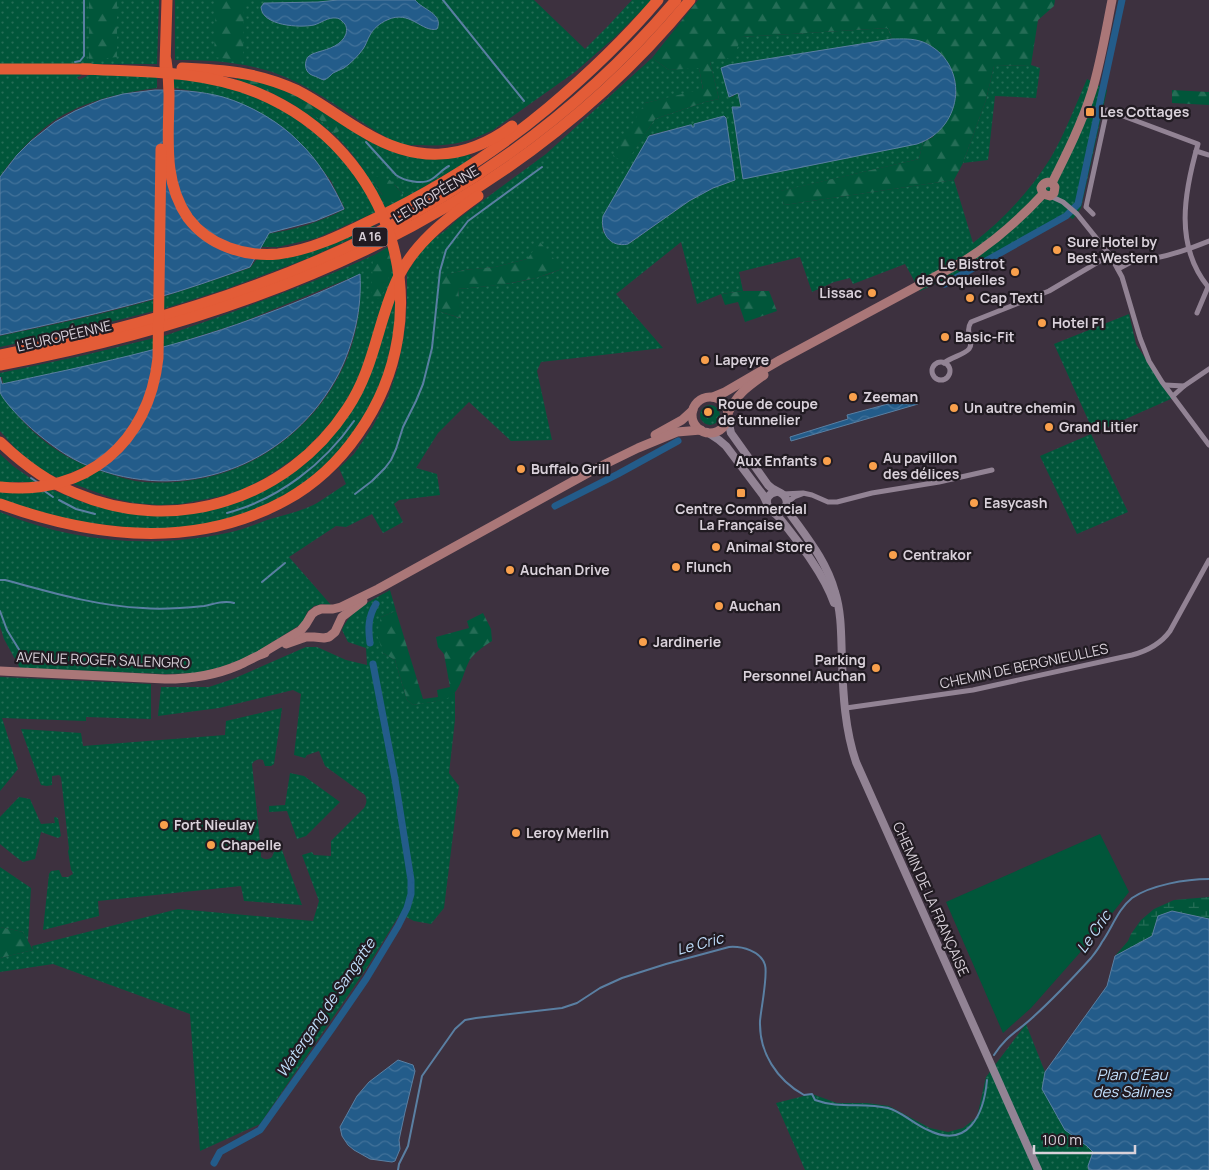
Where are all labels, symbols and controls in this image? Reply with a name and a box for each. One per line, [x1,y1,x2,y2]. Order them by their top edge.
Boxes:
place label: Les Cottages [1100,102,1190,121]
marker: Les Cottages [1084,106,1096,118]
street label: L'EUROPÉENNE [389,160,482,227]
road number: A 16 [352,228,388,246]
place label: Sure Hotel by Best Western [1067,232,1158,267]
marker: Sure Hotel by Best Western [1051,244,1063,256]
place label: Le Bistrot de Coquelles [916,254,1005,289]
marker: Le Bistrot de Coquelles [1009,266,1021,278]
place label: Lissac [819,283,862,302]
marker: Lissac [866,287,878,299]
place label: Cap Texti [980,288,1043,307]
marker: Cap Texti [964,292,976,304]
place label: Hotel F1 [1052,313,1105,332]
street label: L'EUROPÉENNE [15,315,113,356]
marker: Hotel F1 [1036,317,1048,329]
place label: Basic-Fit [955,327,1015,346]
marker: Basic-Fit [939,331,951,343]
place label: Lapeyre [715,350,769,369]
marker: Lapeyre [699,354,711,366]
place label: Zeeman [863,387,918,406]
marker: Zeeman [847,391,859,403]
place label: Roue de coupe de tunnelier [718,394,818,429]
place label: Un autre chemin [964,398,1076,417]
marker: Un autre chemin [948,402,960,414]
marker: Roue de coupe de tunnelier [702,406,714,418]
place label: Grand Litier [1059,417,1139,436]
marker: Grand Litier [1043,421,1055,433]
place label: Au pavillon des délices [883,448,960,483]
place label: Aux Enfants [736,451,817,470]
marker: Aux Enfants [821,455,833,467]
place label: Buffalo Grill [531,459,609,478]
marker: Au pavillon des délices [867,460,879,472]
marker: Buffalo Grill [515,463,527,475]
marker: Centre Commercial La Française [735,487,747,499]
place label: Easycash [984,493,1047,512]
marker: Easycash [968,497,980,509]
place label: Centre Commercial La Française [675,499,807,534]
place label: Animal Store [726,537,813,556]
marker: Animal Store [710,541,722,553]
place label: Centrakor [903,545,972,564]
marker: Centrakor [887,549,899,561]
place label: Flunch [686,557,731,576]
place label: Auchan Drive [520,560,610,579]
marker: Flunch [670,561,682,573]
marker: Auchan Drive [504,564,516,576]
place label: Auchan [729,596,781,615]
marker: Auchan [713,600,725,612]
place label: Jardinerie [653,632,721,651]
marker: Jardinerie [637,636,649,648]
street label: CHEMIN DE BERGNIEULLES [938,638,1110,693]
street label: AVENUE ROGER SALENGRO [16,647,190,672]
place label: Parking Personnel Auchan [743,650,866,685]
marker: Parking Personnel Auchan [870,662,882,674]
place label: Fort Nieulay [174,815,255,834]
marker: Fort Nieulay [158,819,170,831]
street label: CHEMIN DE LA FRANÇAISE [889,819,974,979]
place label: Leroy Merlin [526,823,609,842]
marker: Leroy Merlin [510,827,522,839]
place label: Chapelle [221,835,282,854]
marker: Chapelle [205,839,217,851]
water label: Le Cric [1071,905,1117,957]
water label: Le Cric [674,927,727,960]
water label: Watergang de Sangatte [271,933,381,1081]
water label: Plan d'Eau des Salines [1093,1064,1172,1102]
scale bar [1034,1122,1135,1154]
text: 100 m [1042,1129,1082,1150]

